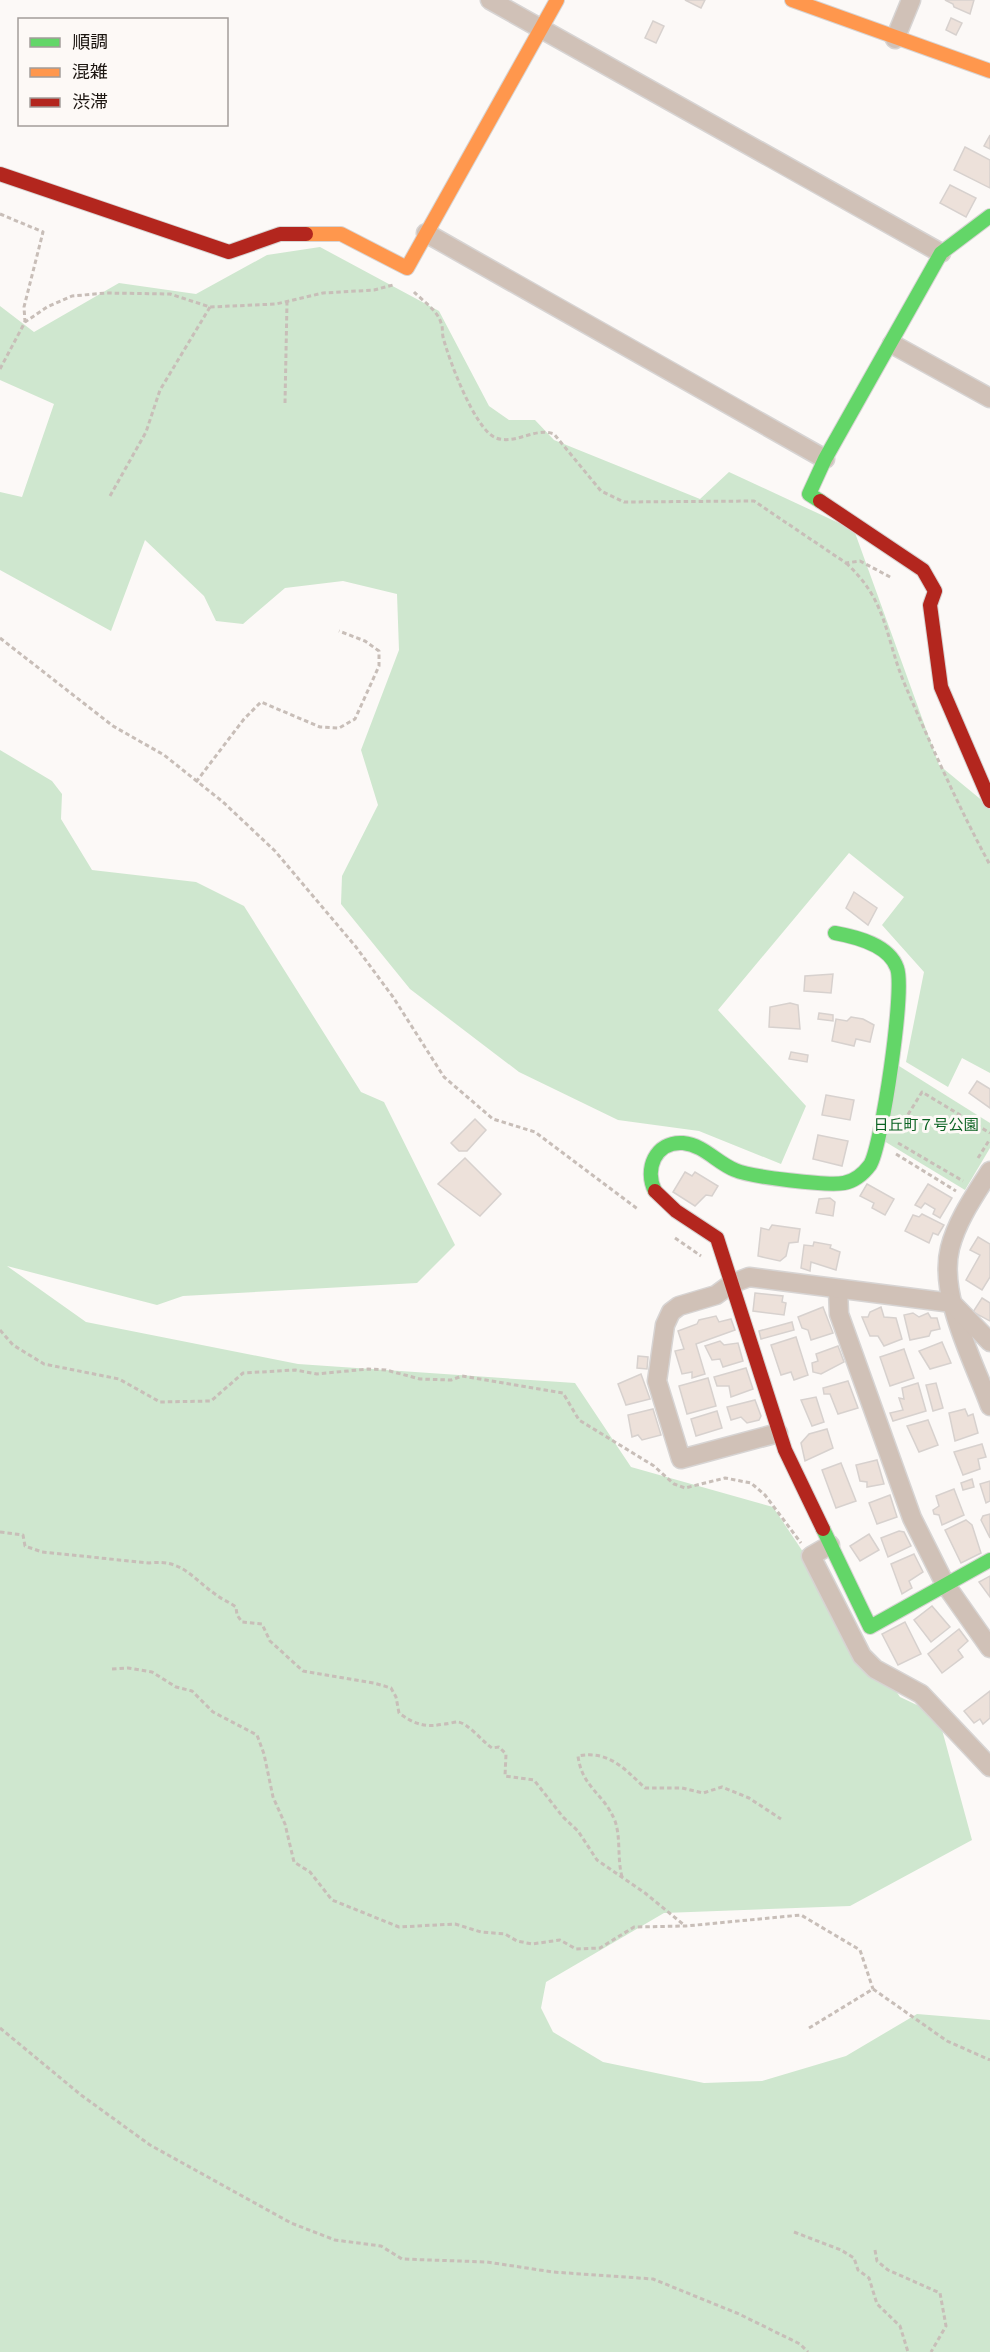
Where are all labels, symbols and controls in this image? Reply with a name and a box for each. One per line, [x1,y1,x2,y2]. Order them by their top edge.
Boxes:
legend [18,18,228,126]
text: 順調 [72,31,108,52]
text: 混雑 [72,61,108,82]
text: 渋滞 [72,91,108,112]
park label: 日丘町７号公園 [873,1116,979,1134]

